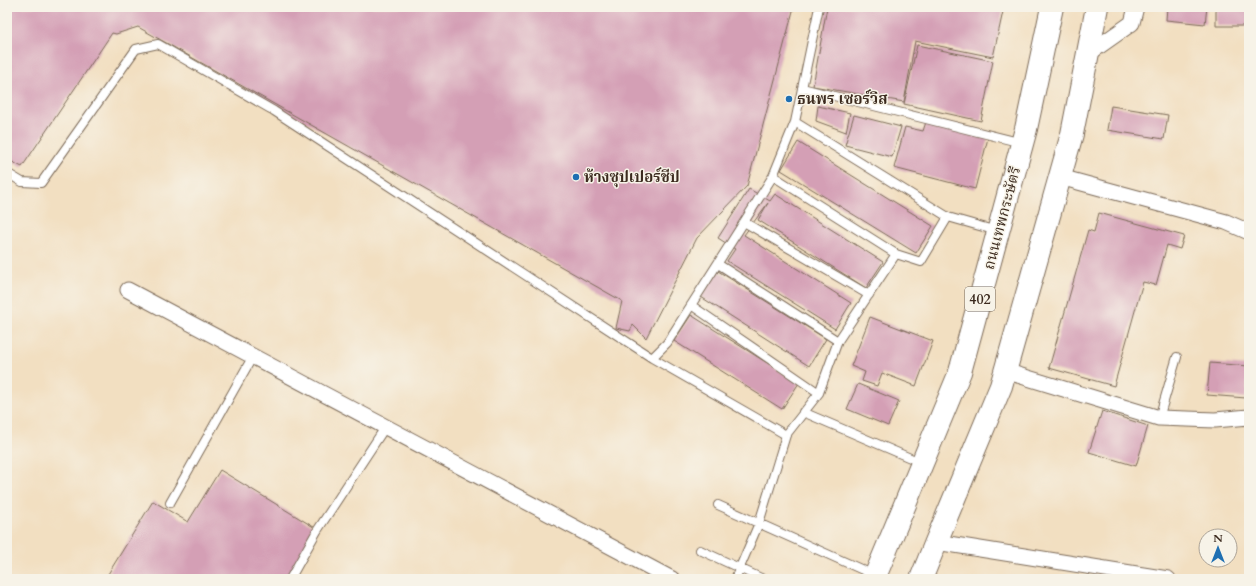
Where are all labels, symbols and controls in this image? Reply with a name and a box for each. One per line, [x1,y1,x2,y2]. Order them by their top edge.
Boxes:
place label: ธนพร เซอร์วิส [797,89,888,109]
marker: ธนพร เซอร์วิส [784,94,794,104]
street label: ถนนเทพกระษัตรี [979,164,1025,272]
place label: ห้างซุปเปอร์ชีป [584,167,680,188]
marker: ห้างซุปเปอร์ชีป [571,172,581,182]
road number: 402 [965,287,995,311]
north arrow [1198,528,1238,568]
text: N [1213,531,1223,546]

